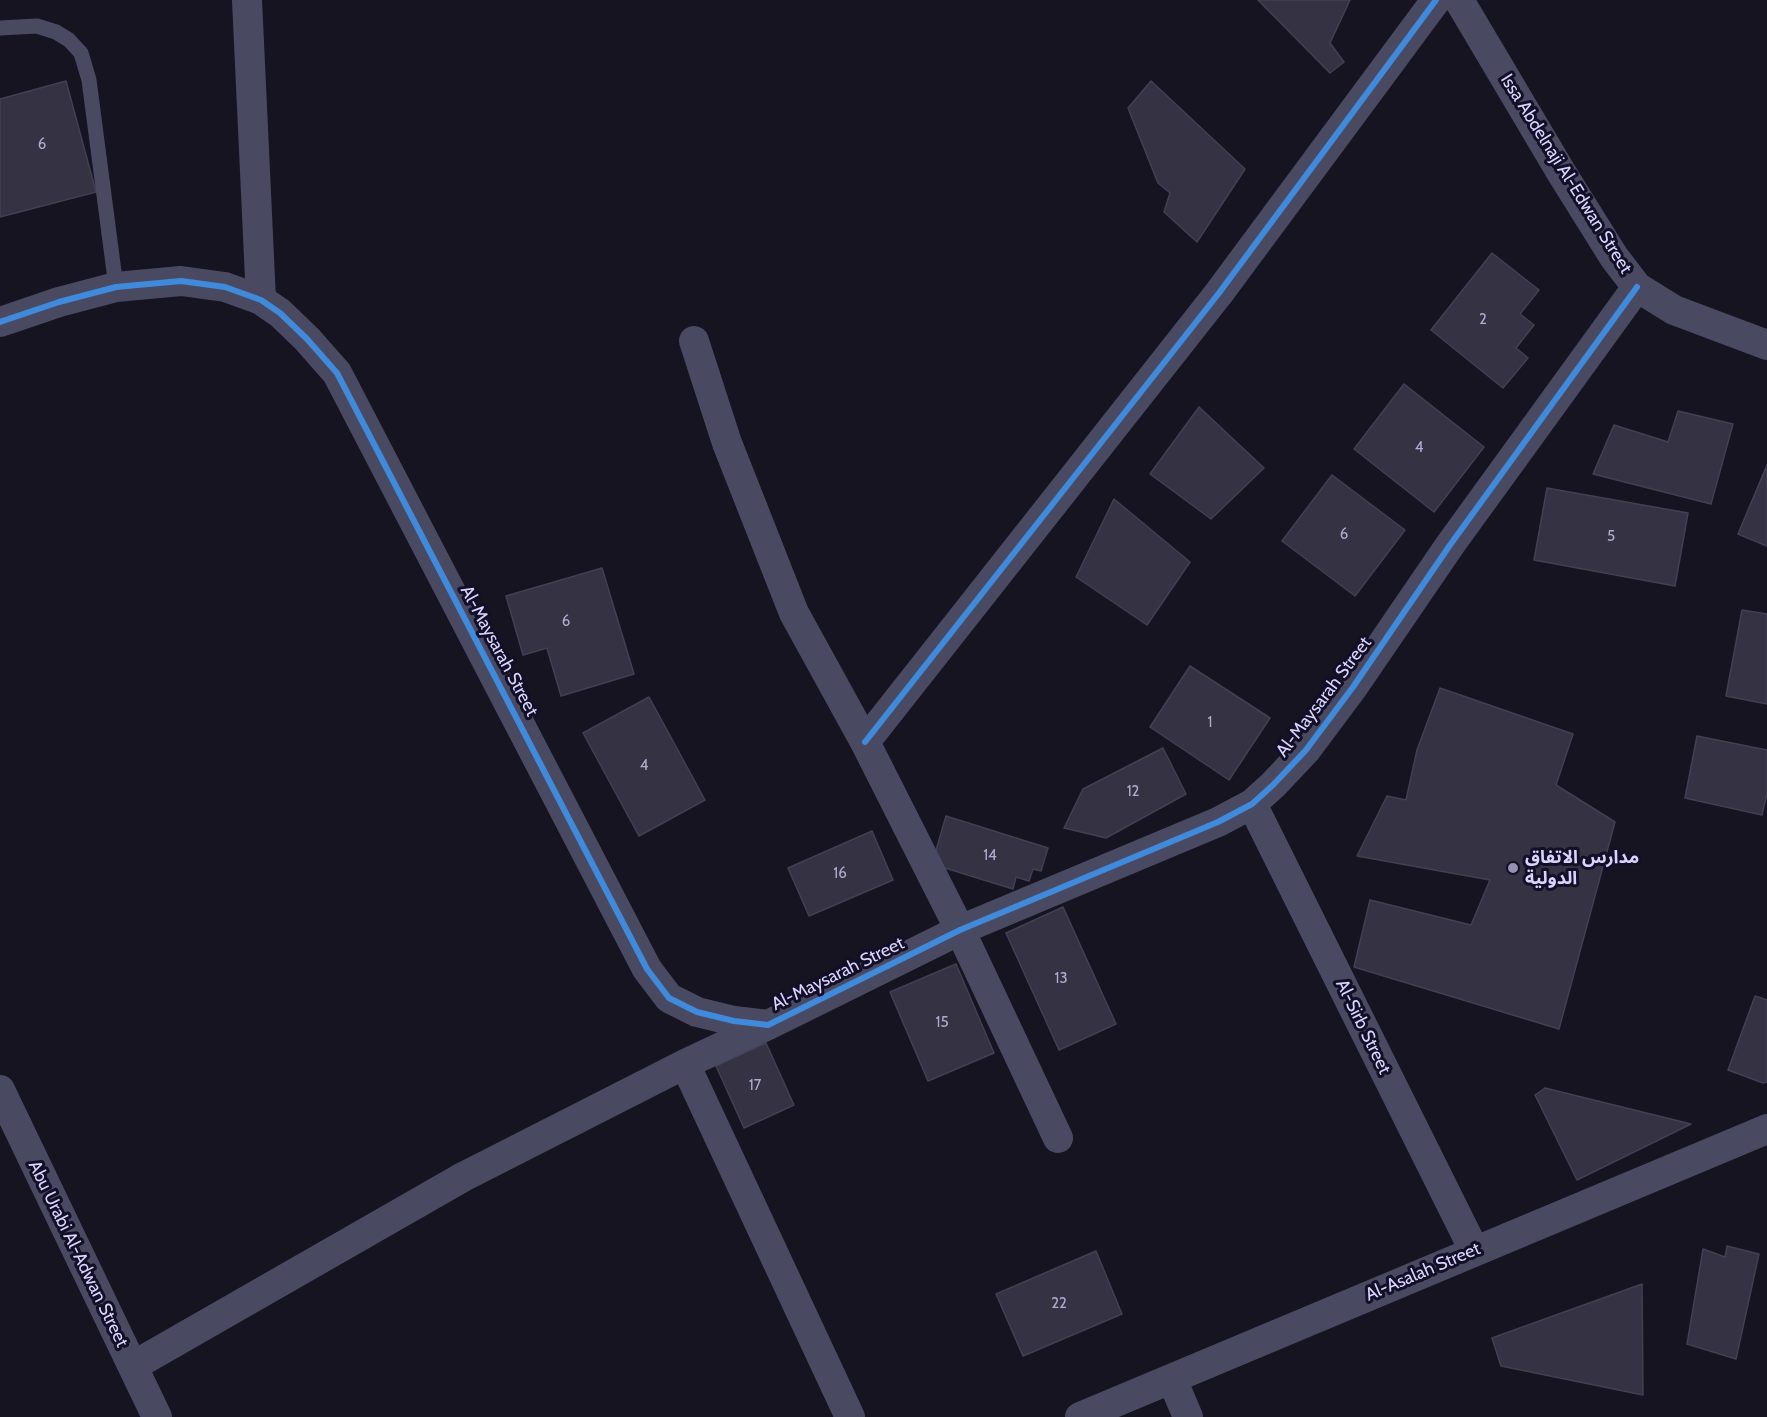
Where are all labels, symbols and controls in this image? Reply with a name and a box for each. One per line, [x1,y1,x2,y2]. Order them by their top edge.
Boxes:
street label: Issa Abdelnaji Al-Edwan Street [1496,70,1636,278]
house number: 6 [38,136,46,154]
house number: 2 [1479,311,1487,329]
house number: 4 [1415,439,1423,457]
house number: 6 [1340,526,1348,544]
house number: 5 [1607,528,1615,546]
street label: Al-Maysarah Street [455,582,543,720]
house number: 6 [562,613,570,631]
street label: Al-Maysarah Street [1272,633,1376,761]
house number: 1 [1208,714,1212,732]
house number: 4 [640,757,648,775]
house number: 12 [1127,783,1139,801]
house number: 14 [983,847,997,865]
place label: مدارس الاتفاق الدولية [1525,847,1639,890]
marker: مدارس الاتفاق الدولية [1506,861,1520,875]
house number: 16 [833,865,847,883]
street label: Al-Maysarah Street [768,933,908,1015]
house number: 13 [1054,970,1068,988]
street label: Al-Sirb Street [1331,976,1395,1078]
house number: 15 [935,1014,949,1032]
house number: 17 [749,1077,761,1095]
street label: Abu Urabi Al-Adwan Street [23,1157,133,1351]
street label: Al-Asalah Street [1362,1238,1484,1306]
house number: 22 [1051,1295,1067,1313]

